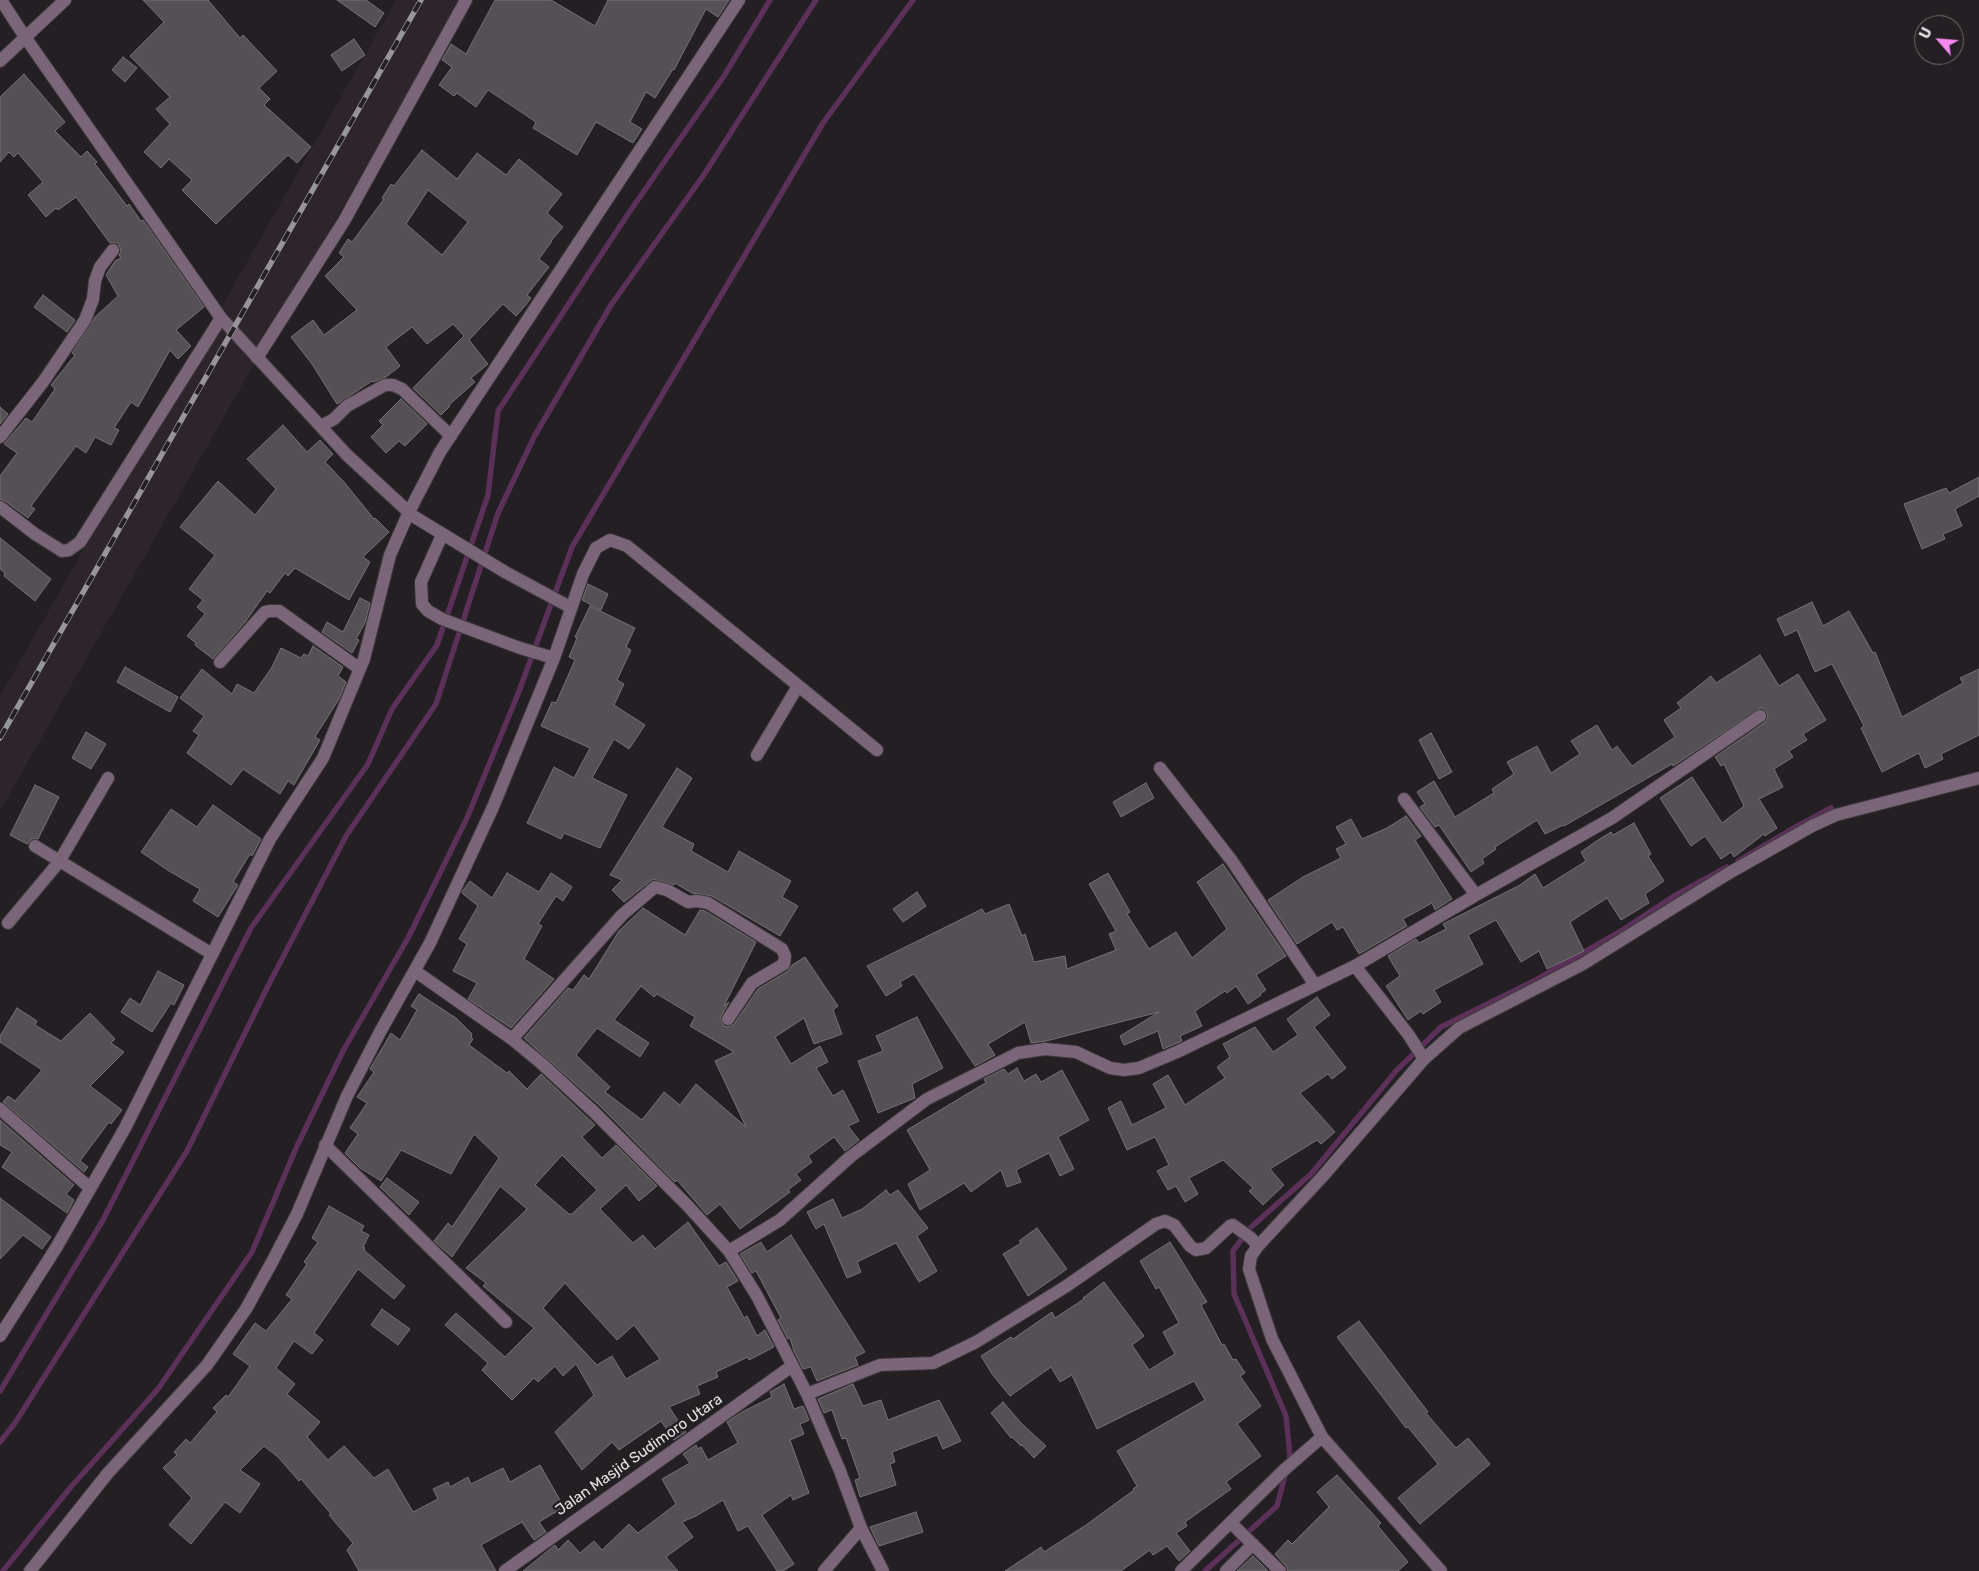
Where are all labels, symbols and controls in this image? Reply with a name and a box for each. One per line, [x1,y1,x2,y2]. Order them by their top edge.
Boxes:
north arrow [1914,15,1964,65]
text: U [1916,25,1936,42]
street label: Jalan Masjid Sudimoro Utara [552,1390,726,1520]

